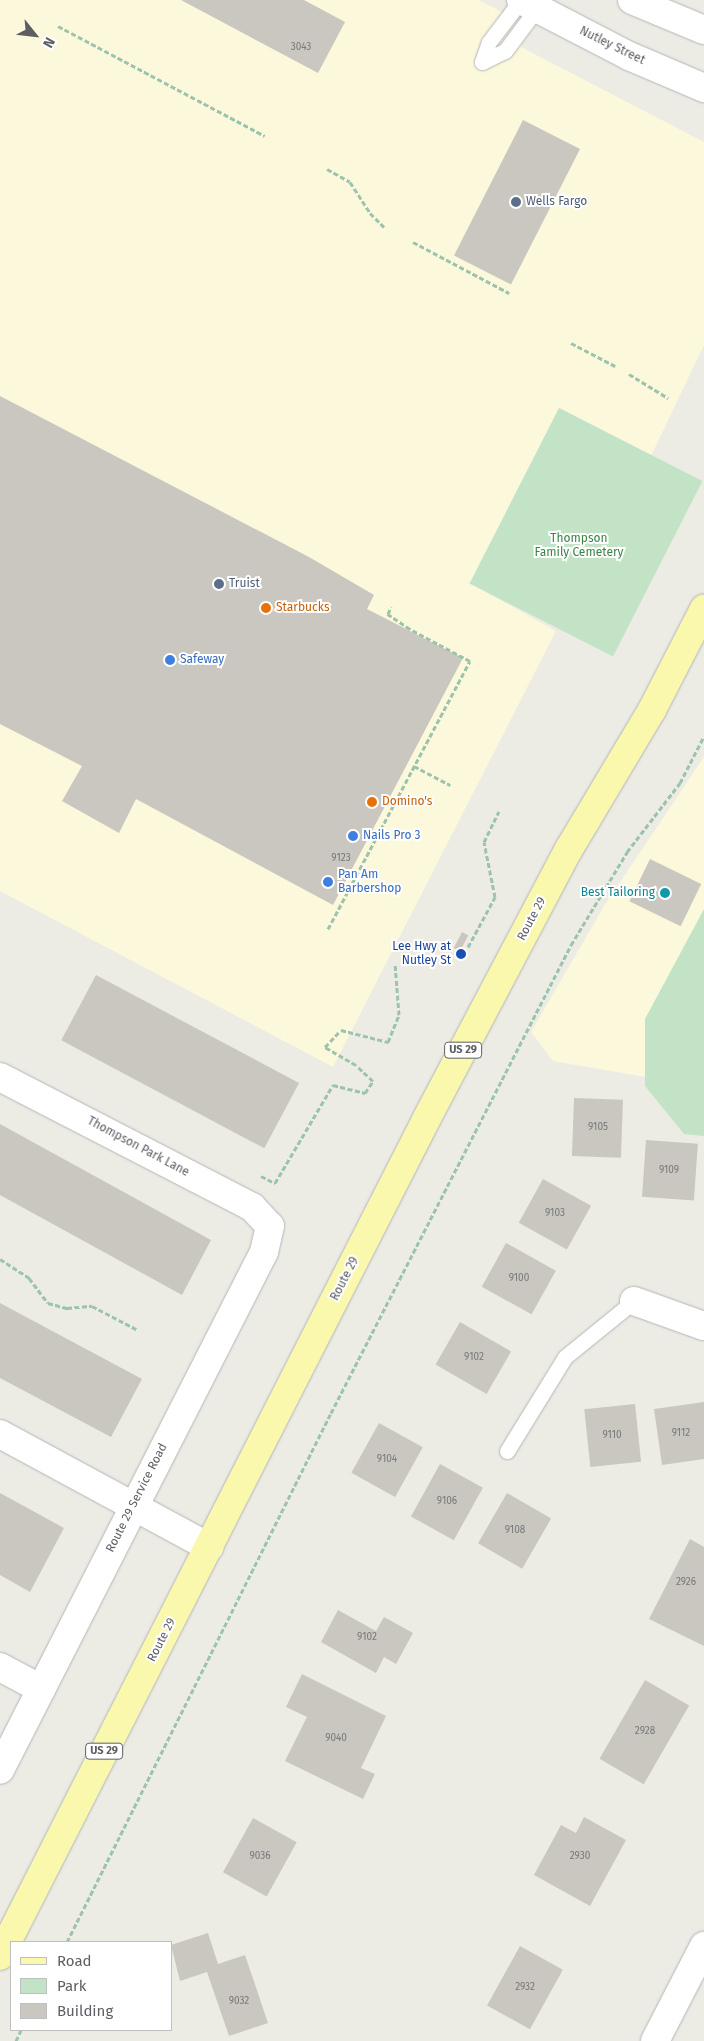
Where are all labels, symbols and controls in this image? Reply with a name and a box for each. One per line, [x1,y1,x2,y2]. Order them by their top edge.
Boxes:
north arrow [10,10,60,60]
street label: Nutley Street [577,24,647,68]
text: N [39,34,58,51]
house number: 3043 [291,42,311,54]
place label: Wells Fargo [526,195,587,209]
marker: Wells Fargo [510,196,522,208]
park label: Thompson Family Cemetery [535,532,623,560]
place label: Truist [229,577,260,591]
marker: Truist [213,578,225,590]
place label: Starbucks [276,601,329,615]
marker: Starbucks [260,602,272,614]
place label: Safeway [180,653,224,667]
marker: Safeway [164,654,176,666]
place label: Domino's [382,795,432,809]
marker: Domino's [366,796,378,808]
place label: Nails Pro 3 [363,829,421,843]
marker: Nails Pro 3 [347,830,359,842]
house number: 9123 [331,853,351,865]
place label: Pan Am Barbershop [338,868,401,896]
marker: Pan Am Barbershop [322,876,334,888]
place label: Best Tailoring [581,886,655,900]
marker: Best Tailoring [659,887,671,899]
street label: Route 29 [515,895,549,943]
place label: Lee Hwy at Nutley St [392,940,451,968]
marker: Lee Hwy at Nutley St [455,948,467,960]
road number: US 29 [443,1042,483,1058]
street label: Thompson Park Lane [85,1114,191,1180]
house number: 9105 [588,1122,608,1134]
house number: 9109 [659,1165,679,1177]
house number: 9103 [545,1208,565,1220]
street label: Route 29 [328,1255,362,1303]
house number: 9100 [509,1273,529,1285]
house number: 9102 [464,1352,484,1364]
house number: 9112 [672,1428,690,1440]
house number: 9110 [602,1430,622,1442]
street label: Route 29 Service Road [103,1441,171,1555]
house number: 9104 [377,1454,397,1466]
house number: 9106 [437,1496,457,1508]
house number: 9108 [505,1525,525,1537]
house number: 2926 [676,1577,696,1589]
street label: Route 29 [145,1616,179,1664]
house number: 9102 [357,1632,377,1644]
house number: 2928 [635,1726,655,1738]
house number: 9040 [325,1733,347,1745]
road number: US 29 [84,1742,124,1760]
house number: 9036 [249,1851,271,1863]
house number: 2930 [570,1851,590,1863]
legend [10,1941,172,2031]
text: Road [57,1952,92,1970]
text: Park [57,1977,87,1995]
house number: 2932 [515,1982,535,1994]
house number: 9032 [229,1996,249,2008]
text: Building [57,2002,113,2020]

